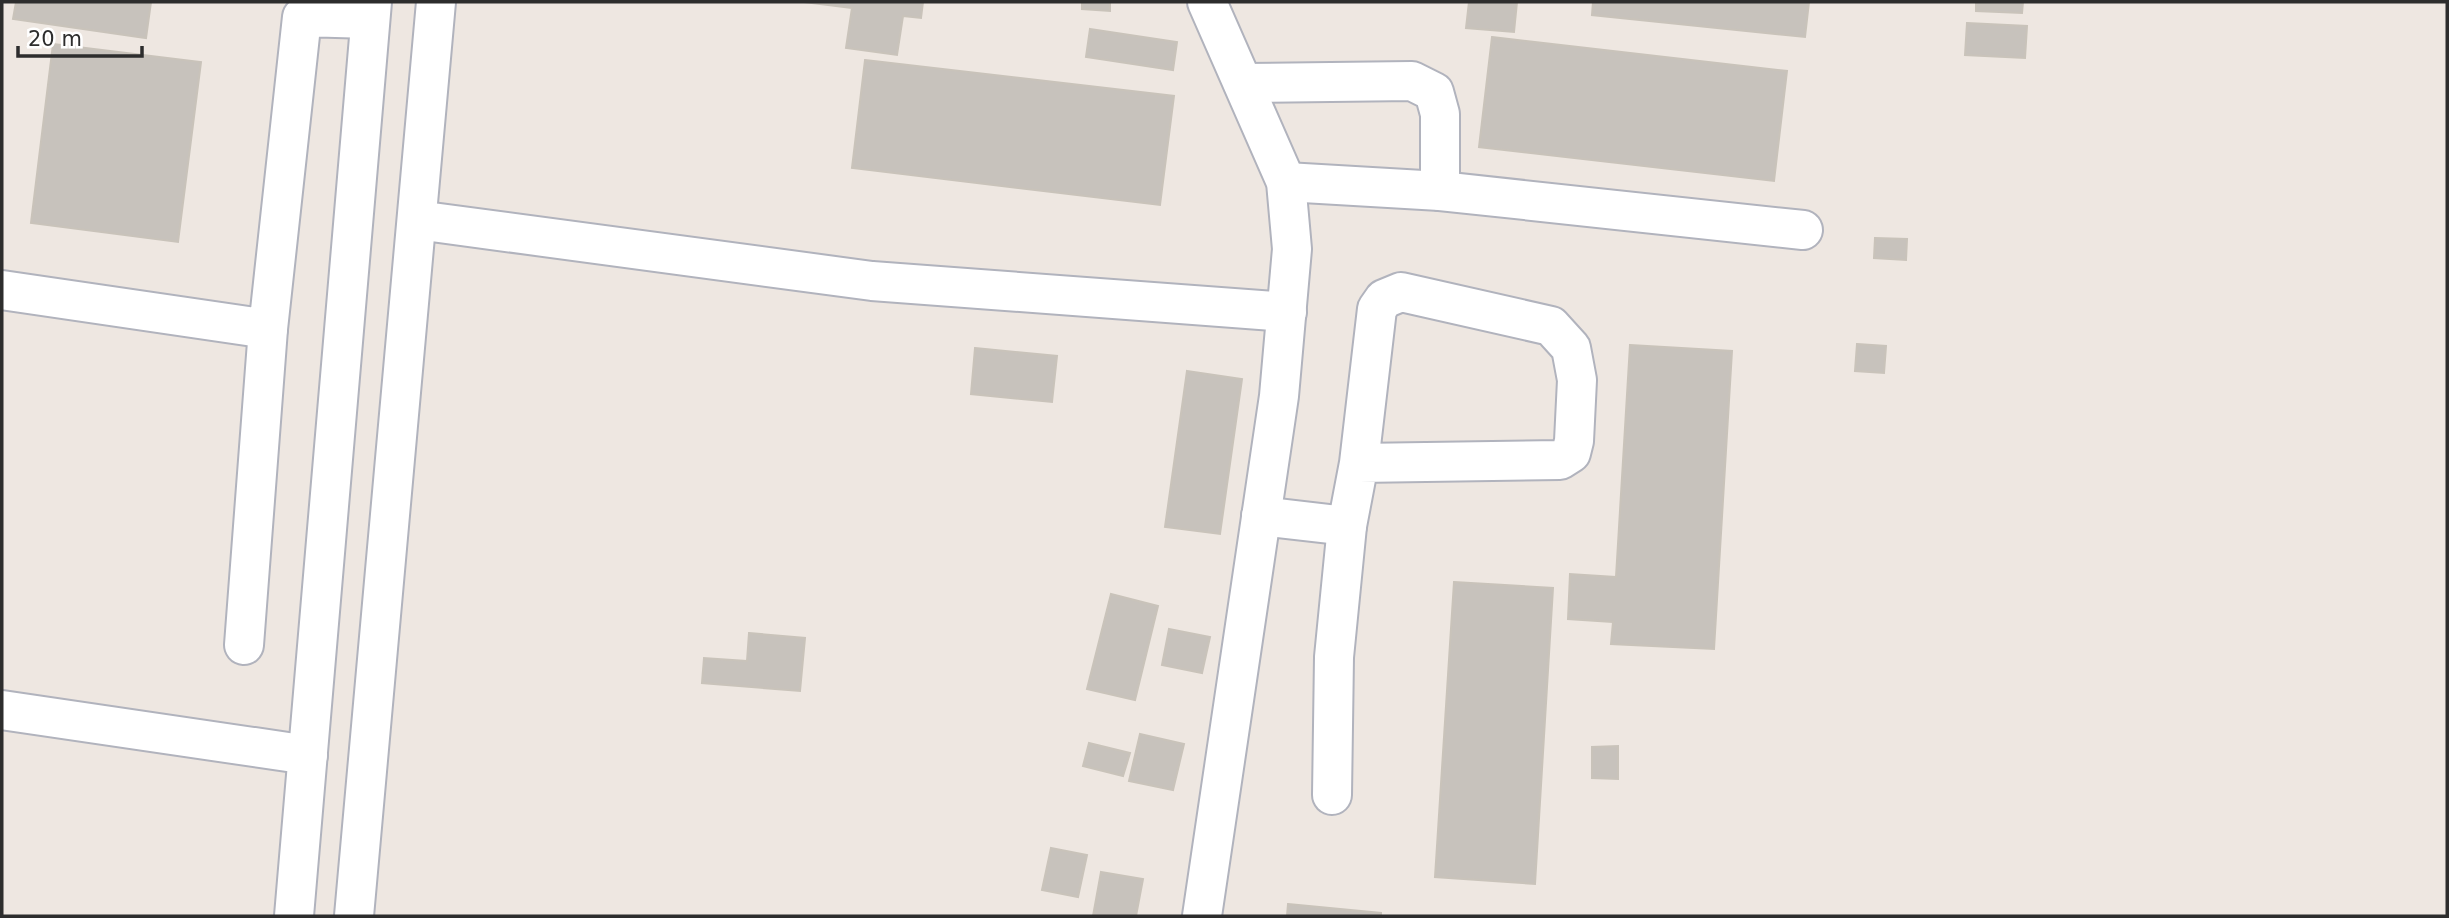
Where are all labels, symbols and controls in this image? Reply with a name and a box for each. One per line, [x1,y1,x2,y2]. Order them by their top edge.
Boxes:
scale bar [18,14,142,58]
text: 20 m [28,27,82,51]

